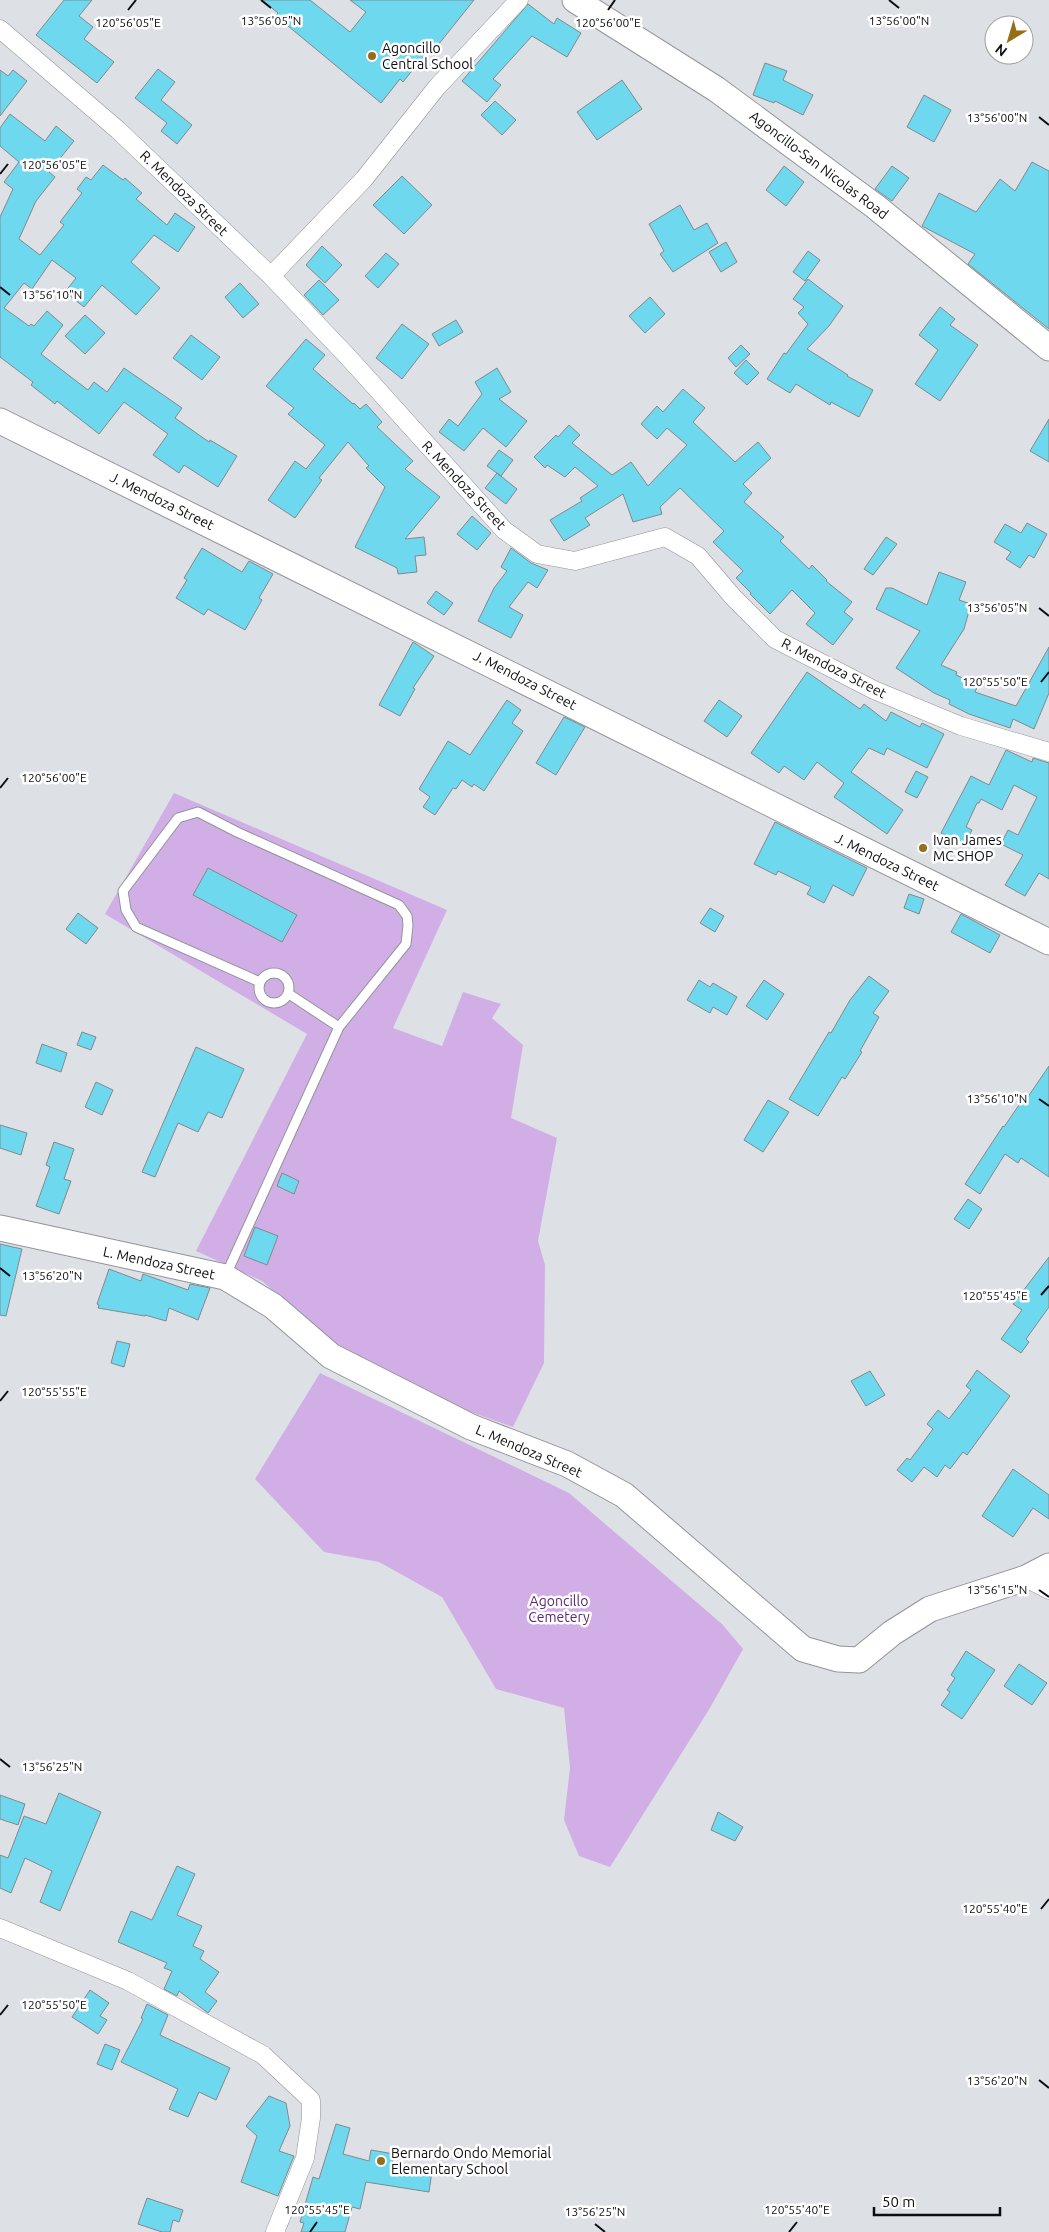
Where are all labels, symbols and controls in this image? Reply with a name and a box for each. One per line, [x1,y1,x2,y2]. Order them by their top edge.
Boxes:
text: 13°56'05"N [241,14,301,27]
text: 13°56'00"N [869,14,929,27]
north arrow [984,15,1034,65]
text: 120°56'05"E [95,16,161,29]
text: 120°56'00"E [575,16,641,29]
place label: Agoncillo Central School [382,40,473,72]
text: N [992,41,1010,60]
marker: Agoncillo Central School [366,50,378,62]
street label: Agoncillo-San Nicolas Road [747,108,891,222]
text: 13°56'00"N [967,111,1027,124]
street label: R. Mendoza Street [137,147,232,239]
text: 120°56'05"E [21,158,87,171]
text: 13°56'10"N [22,288,82,301]
street label: R. Mendoza Street [419,437,510,533]
street label: J. Mendoza Street [107,469,217,533]
text: 13°56'05"N [967,601,1027,614]
street label: R. Mendoza Street [779,635,890,702]
street label: J. Mendoza Street [471,647,580,713]
text: 120°55'50"E [962,675,1028,688]
text: 120°56'00"E [21,771,87,784]
street label: J. Mendoza Street [832,830,942,894]
place label: Ivan James MC SHOP [933,832,1002,864]
marker: Ivan James MC SHOP [917,842,929,854]
text: 13°56'10"N [967,1092,1027,1105]
street label: L. Mendoza Street [101,1243,217,1283]
text: 13°56'20"N [22,1269,82,1282]
text: 120°55'45"E [962,1289,1028,1302]
text: 120°55'55"E [21,1385,87,1398]
street label: L. Mendoza Street [473,1421,585,1481]
text: 13°56'15"N [967,1583,1027,1596]
park label: Agoncillo Cemetery [528,1593,590,1625]
text: 13°56'25"N [22,1760,82,1773]
text: 120°55'40"E [962,1902,1028,1915]
text: 120°55'50"E [21,1998,87,2011]
text: 13°56'20"N [967,2074,1027,2087]
place label: Bernardo Ondo Memorial Elementary School [391,2145,552,2177]
marker: Bernardo Ondo Memorial Elementary School [375,2155,387,2167]
scale bar [874,2184,1000,2216]
text: 50 m [882,2193,915,2210]
text: 120°55'45"E [284,2203,350,2216]
text: 120°55'40"E [764,2203,830,2216]
text: 13°56'25"N [565,2205,625,2218]

